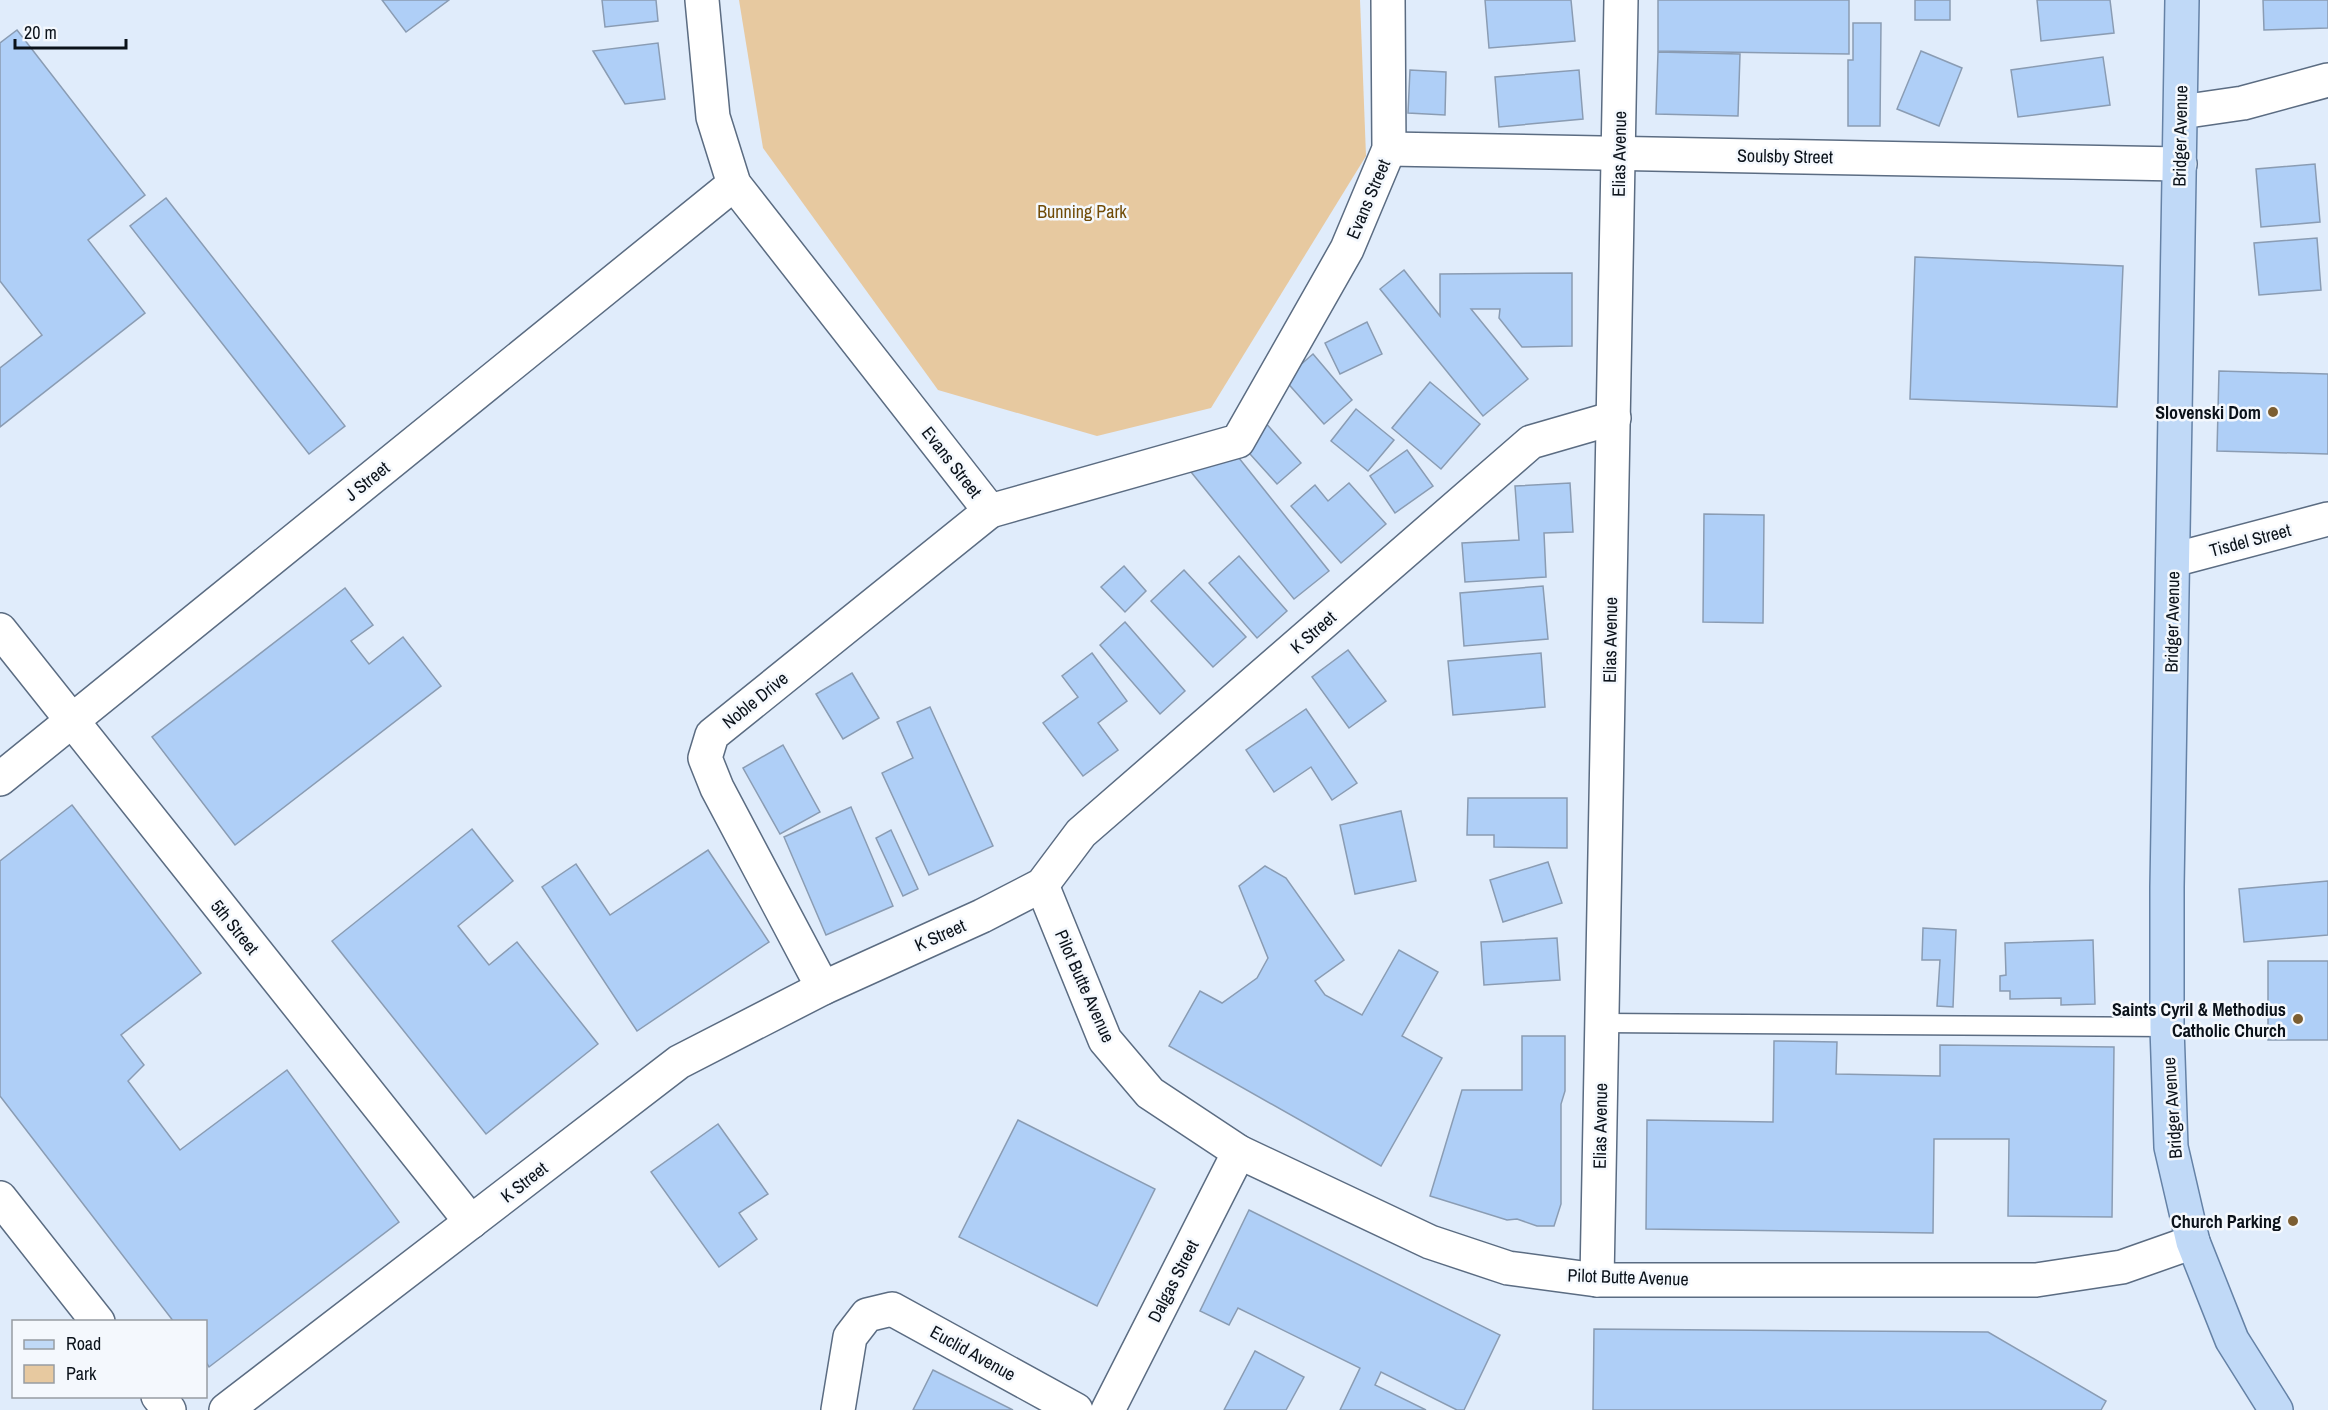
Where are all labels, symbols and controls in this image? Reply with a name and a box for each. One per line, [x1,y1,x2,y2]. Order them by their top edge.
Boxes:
scale bar [15,12,126,50]
text: 20 m [24,20,57,45]
street label: Bridger Avenue [2167,85,2193,187]
street label: Elias Avenue [1606,111,1632,197]
street label: Soulsby Street [1737,143,1833,169]
street label: Evans Street [1340,155,1396,243]
park label: Bunning Park [1037,199,1127,224]
place label: Slovenski Dom [2155,400,2261,425]
marker: Slovenski Dom [2266,405,2280,419]
street label: Evans Street [916,421,988,503]
street label: J Street [339,455,395,507]
street label: Tisdel Street [2207,517,2293,563]
street label: Bridger Avenue [2159,571,2185,673]
street label: Elias Avenue [1597,597,1623,683]
street label: K Street [1285,605,1341,659]
street label: Noble Drive [717,666,793,734]
street label: 5th Street [205,894,265,960]
street label: K Street [911,913,969,957]
street label: Pilot Butte Avenue [1049,926,1121,1046]
place label: Saints Cyril & Methodius Catholic Church [2112,997,2286,1043]
marker: Saints Cyril & Methodius Catholic Church [2291,1012,2305,1026]
street label: Bridger Avenue [2156,1056,2188,1160]
street label: Elias Avenue [1587,1083,1613,1169]
street label: K Street [495,1156,553,1208]
place label: Church Parking [2171,1209,2281,1234]
marker: Church Parking [2286,1214,2300,1228]
street label: Dalgas Street [1142,1235,1204,1327]
street label: Pilot Butte Avenue [1567,1262,1689,1292]
street label: Euclid Avenue [926,1319,1020,1387]
legend [12,1320,207,1398]
text: Road [66,1331,101,1356]
text: Park [66,1361,97,1386]

